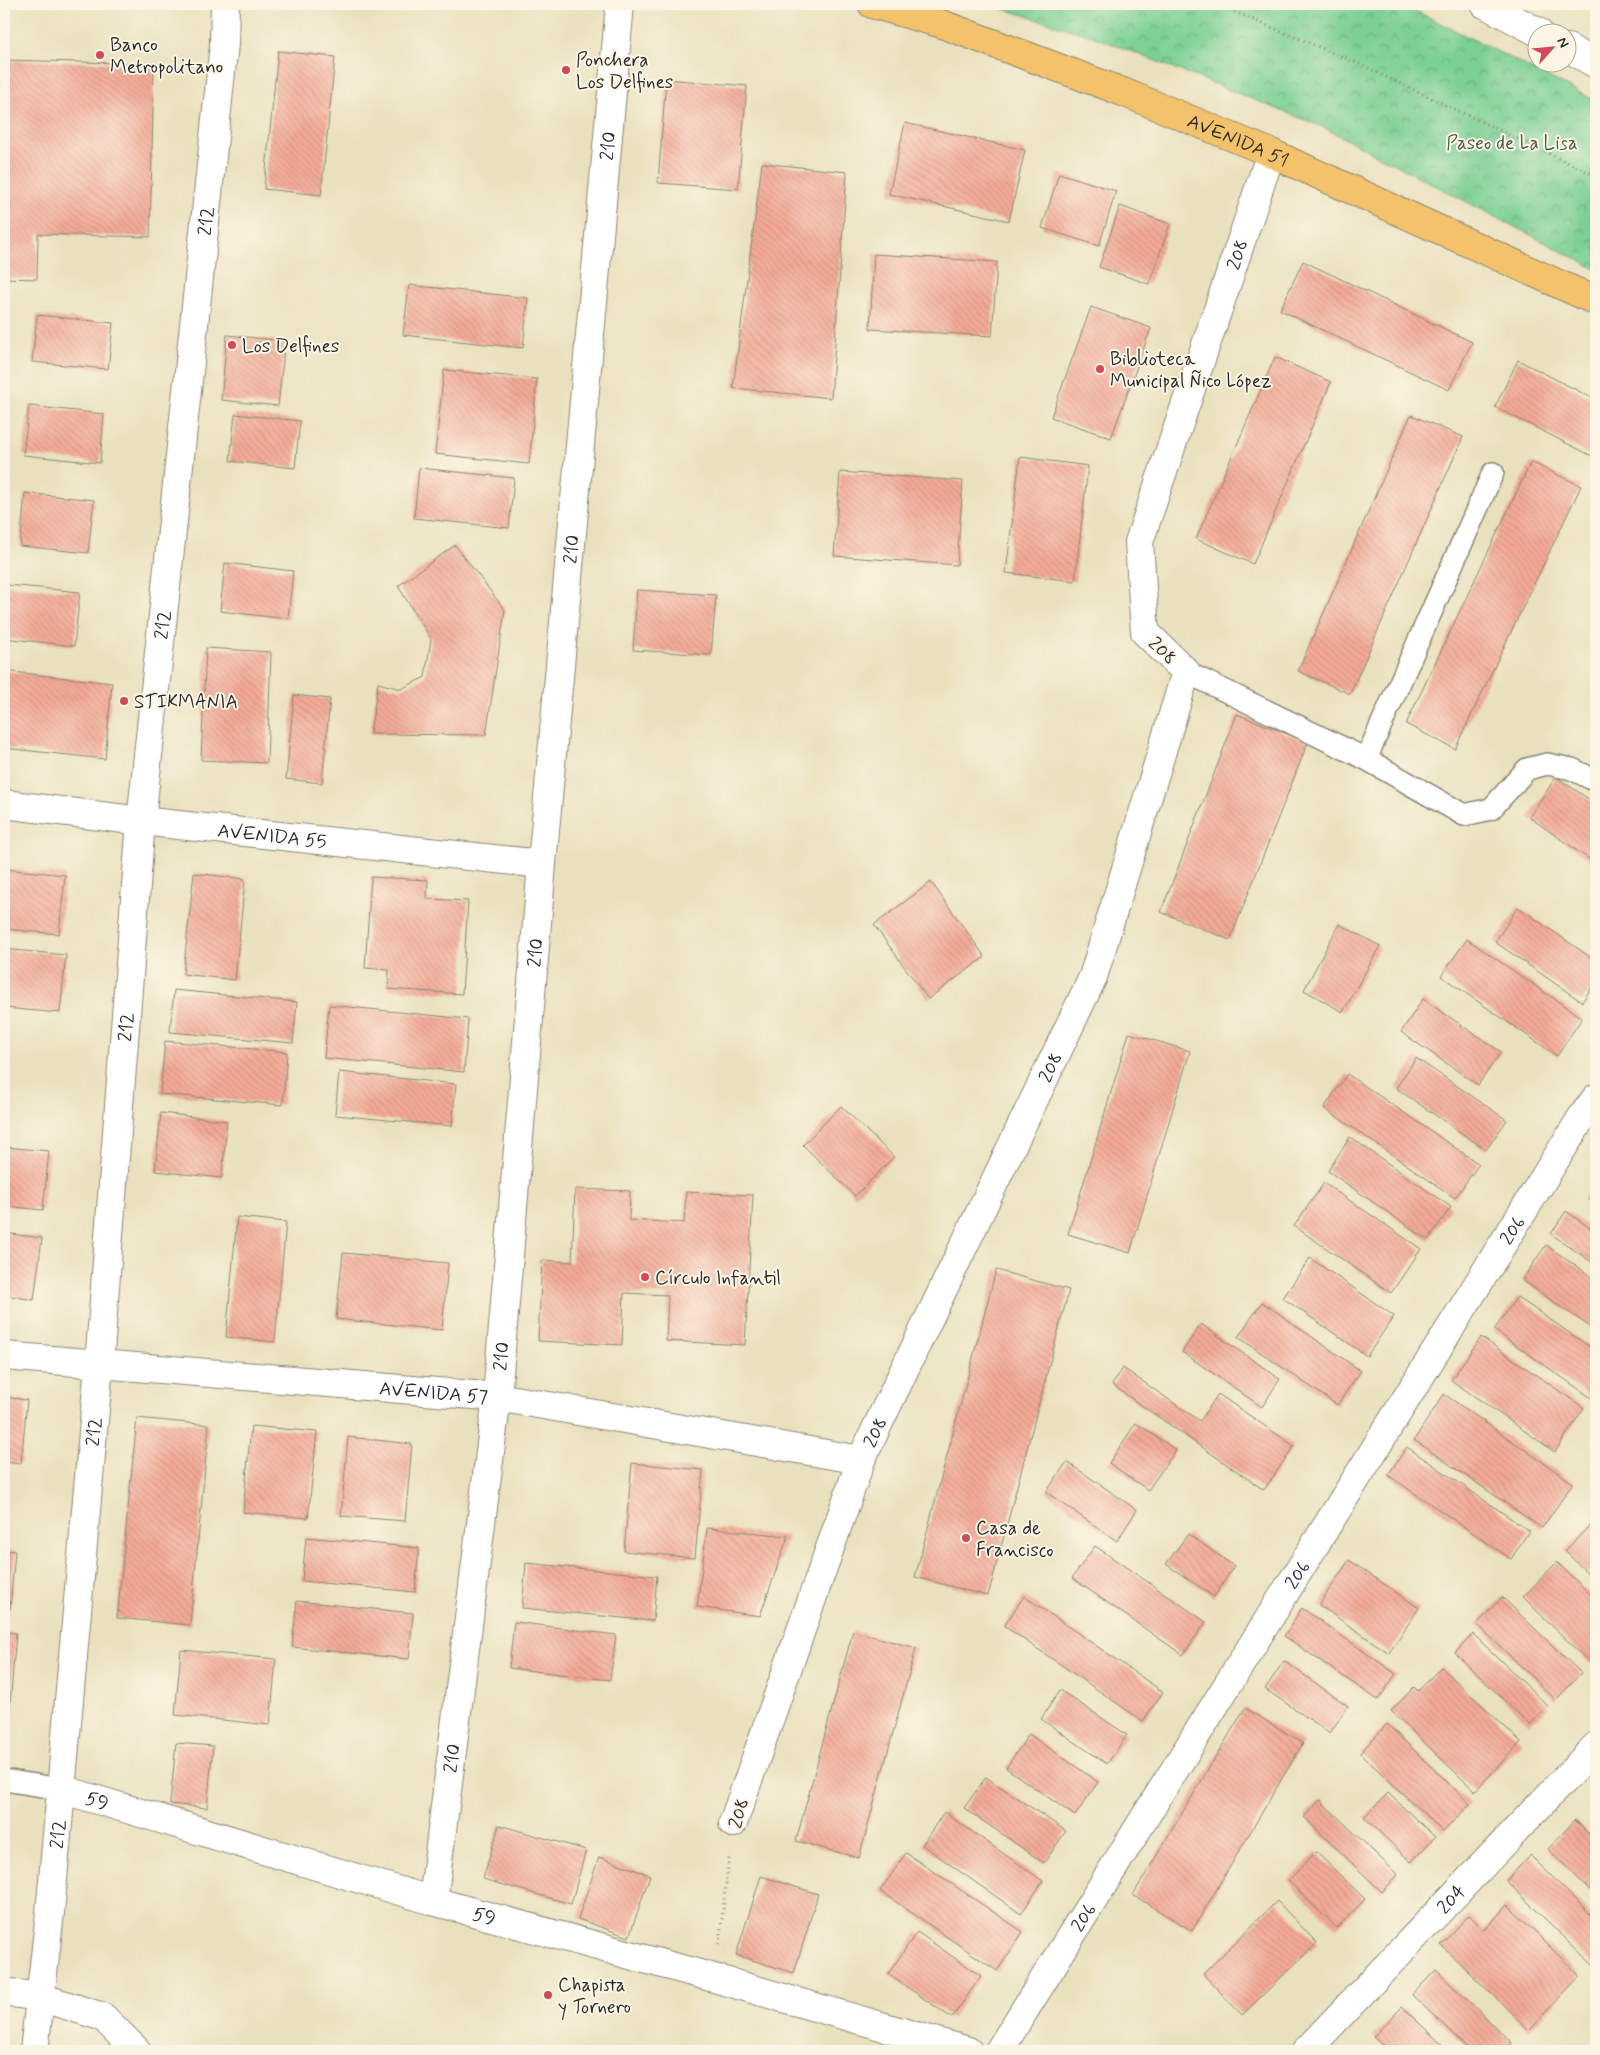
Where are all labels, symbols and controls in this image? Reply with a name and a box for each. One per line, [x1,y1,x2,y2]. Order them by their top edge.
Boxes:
north arrow [1528,22,1578,72]
place label: Banco Metropolitano [110,33,223,80]
text: N [1553,34,1573,51]
place label: Ponchera Los Delfines [576,48,673,95]
marker: Banco Metropolitano [94,49,106,61]
marker: Ponchera Los Delfines [560,64,572,76]
street label: AVENIDA 51 [1183,109,1292,173]
street label: 210 [595,131,622,162]
park label: Paseo de La Lisa [1446,131,1578,156]
street label: 212 [193,206,221,237]
street label: 208 [1221,236,1255,273]
place label: Los Delfines [242,334,339,359]
marker: Los Delfines [226,339,238,351]
place label: Biblioteca Municipal Ñico López [1110,347,1271,394]
marker: Biblioteca Municipal Ñico López [1094,363,1106,375]
street label: 210 [558,534,586,565]
street label: 212 [149,609,177,641]
street label: 208 [1142,632,1182,671]
place label: STIKMANIA [134,690,238,715]
marker: STIKMANIA [118,695,130,707]
street label: AVENIDA 55 [216,818,328,855]
street label: 210 [522,937,550,968]
street label: 212 [113,1012,140,1043]
street label: 208 [1033,1048,1069,1087]
street label: 206 [1495,1212,1531,1250]
place label: Círculo Infantil [655,1266,781,1291]
marker: Círculo Infantil [639,1271,651,1283]
street label: 210 [488,1341,516,1372]
street label: AVENIDA 57 [378,1376,489,1410]
street label: 208 [858,1413,894,1452]
street label: 212 [81,1417,108,1447]
place label: Casa de Francisco [976,1516,1054,1563]
marker: Casa de Francisco [960,1532,972,1544]
street label: 206 [1280,1556,1316,1594]
street label: 210 [438,1742,467,1774]
street label: 59 [82,1786,111,1817]
street label: 208 [723,1795,756,1831]
street label: 212 [45,1819,72,1850]
street label: 204 [1432,1880,1472,1920]
street label: 206 [1066,1899,1102,1937]
street label: 59 [470,1902,498,1932]
place label: Chapista y Tornero [558,1973,631,2021]
marker: Chapista y Tornero [542,1989,554,2001]

